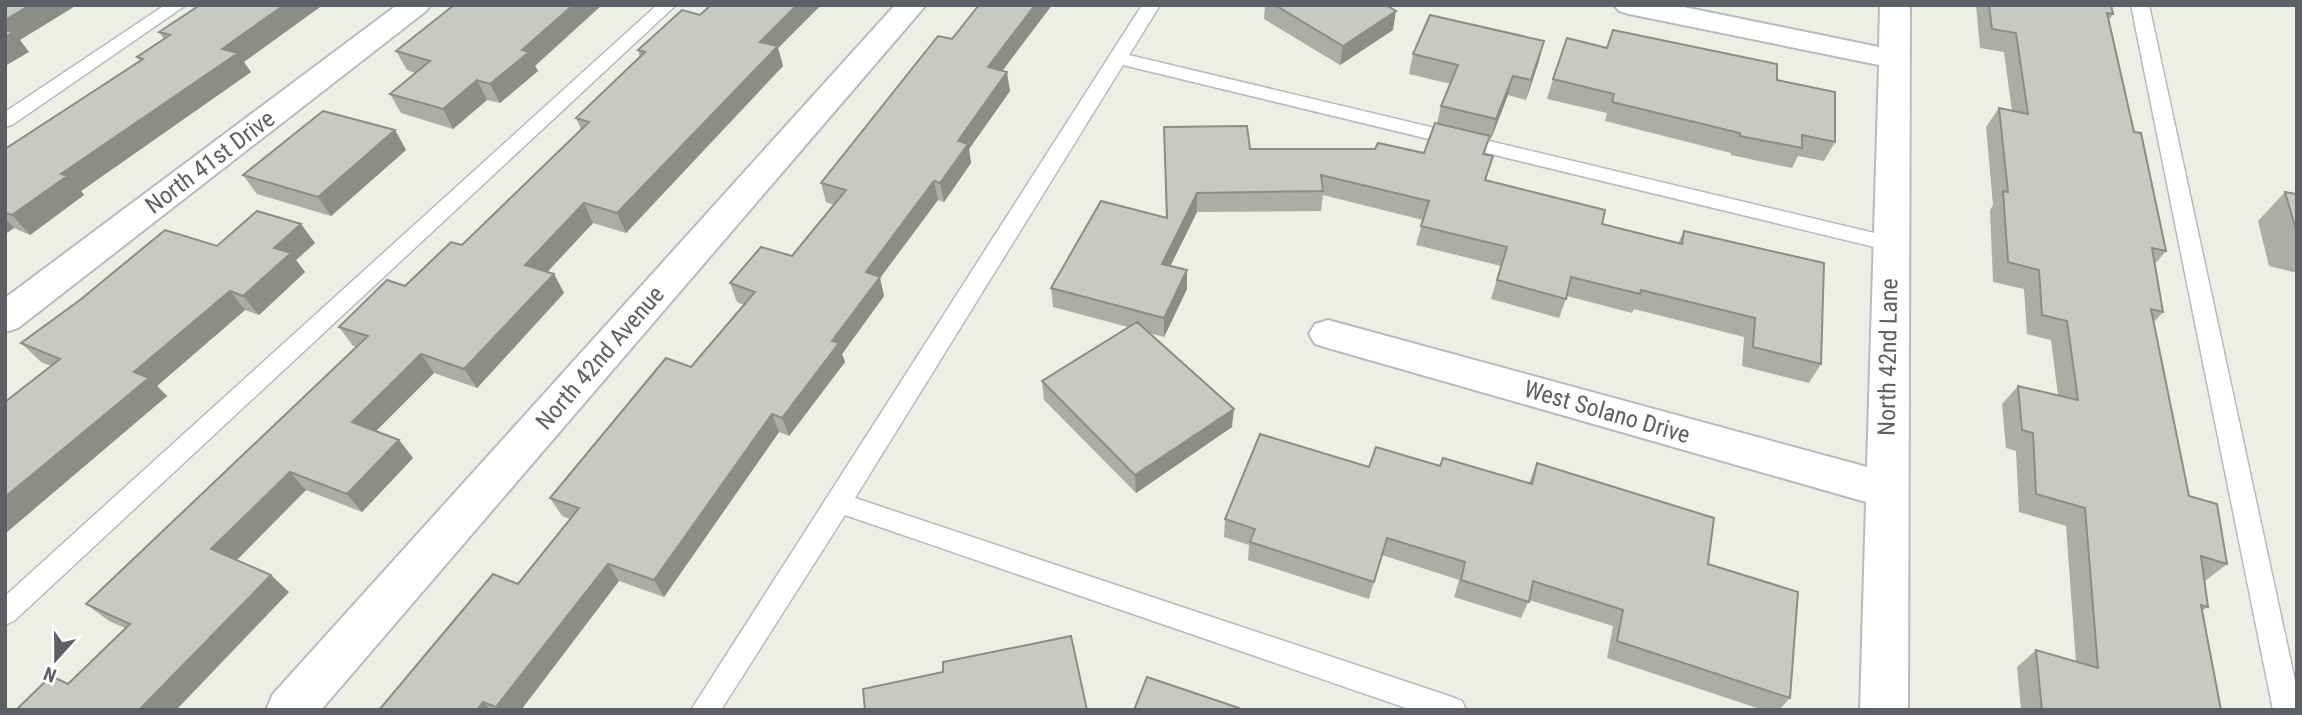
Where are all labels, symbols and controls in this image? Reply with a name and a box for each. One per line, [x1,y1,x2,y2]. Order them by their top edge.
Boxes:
street label: North 41st Drive [140,104,280,220]
street label: North 42nd Lane [1873,278,1903,436]
street label: North 42nd Avenue [530,281,670,435]
street label: West Solano Drive [1521,375,1693,449]
north arrow [21,624,91,694]
text: N [41,662,60,687]

